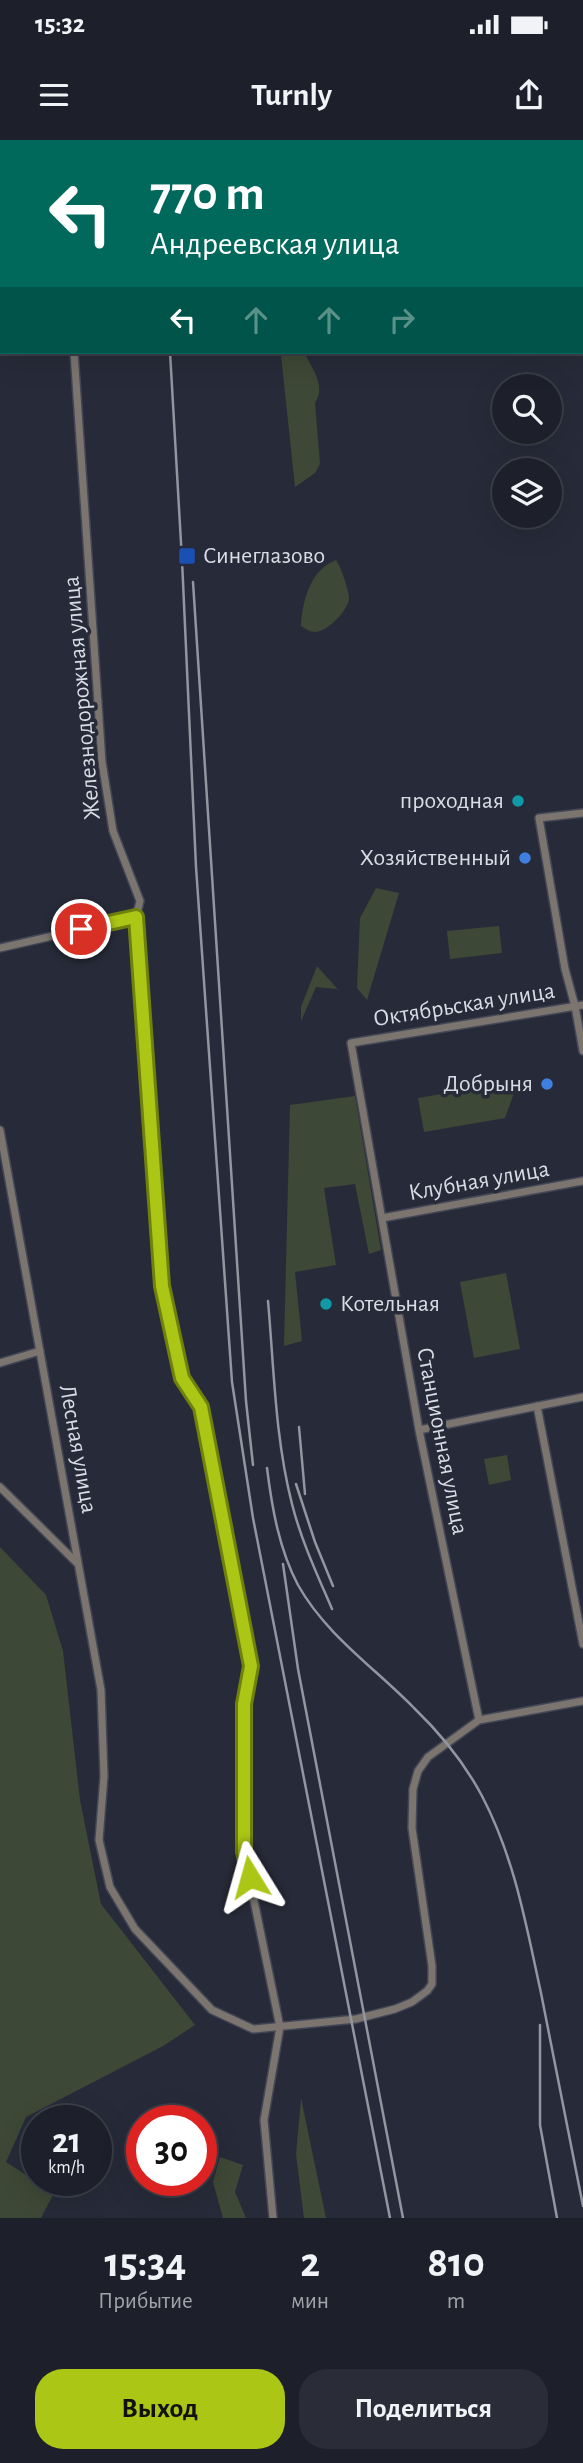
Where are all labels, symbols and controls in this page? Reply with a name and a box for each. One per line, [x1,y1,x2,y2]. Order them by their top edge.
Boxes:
text: 15:32 [35,11,85,37]
icon: menu [35,76,73,114]
icon: share [510,76,548,114]
text: Turnly [251,79,332,111]
icon: left [35,168,126,259]
text: 770 m [150,170,265,219]
text: Андреевская улица [150,228,400,260]
icon: left [164,301,202,339]
icon: ahead [237,301,275,339]
icon: ahead [310,301,348,339]
icon: right [383,301,421,339]
map controls [492,374,562,528]
button: search [492,374,562,444]
button: layers [492,458,562,528]
place label: Синеглазово [203,544,325,568]
marker: Синеглазово [177,546,197,566]
street label: Железнодорожная улица [59,575,105,821]
place label: проходная [400,789,504,813]
marker: проходная [510,793,526,809]
place label: Хозяйственный [360,846,511,870]
marker: Хозяйственный [517,850,533,866]
pin [51,899,111,959]
icon: arrive [62,910,100,948]
street label: Октябрьская улица [371,979,557,1031]
place label: Добрыня [444,1072,533,1096]
marker: Добрыня [539,1076,555,1092]
street label: Клубная улица [407,1157,551,1205]
place label: Котельная [340,1292,440,1316]
marker: Котельная [318,1296,334,1312]
street label: Станционная улица [412,1345,472,1537]
street label: Лесная улица [55,1383,101,1515]
position arrow [213,1840,287,1914]
speed limit sign: 30 [126,2105,217,2196]
text: 21 [52,2124,81,2159]
text: km/h [48,2159,85,2177]
text: 15:34 [104,2242,187,2284]
text: 2 [300,2242,320,2284]
text: 810 [427,2242,485,2284]
text: Прибытие [98,2290,193,2313]
text: мин [291,2290,329,2313]
text: m [447,2290,465,2313]
button: Выход [35,2369,285,2449]
button: Поделиться [299,2369,548,2449]

